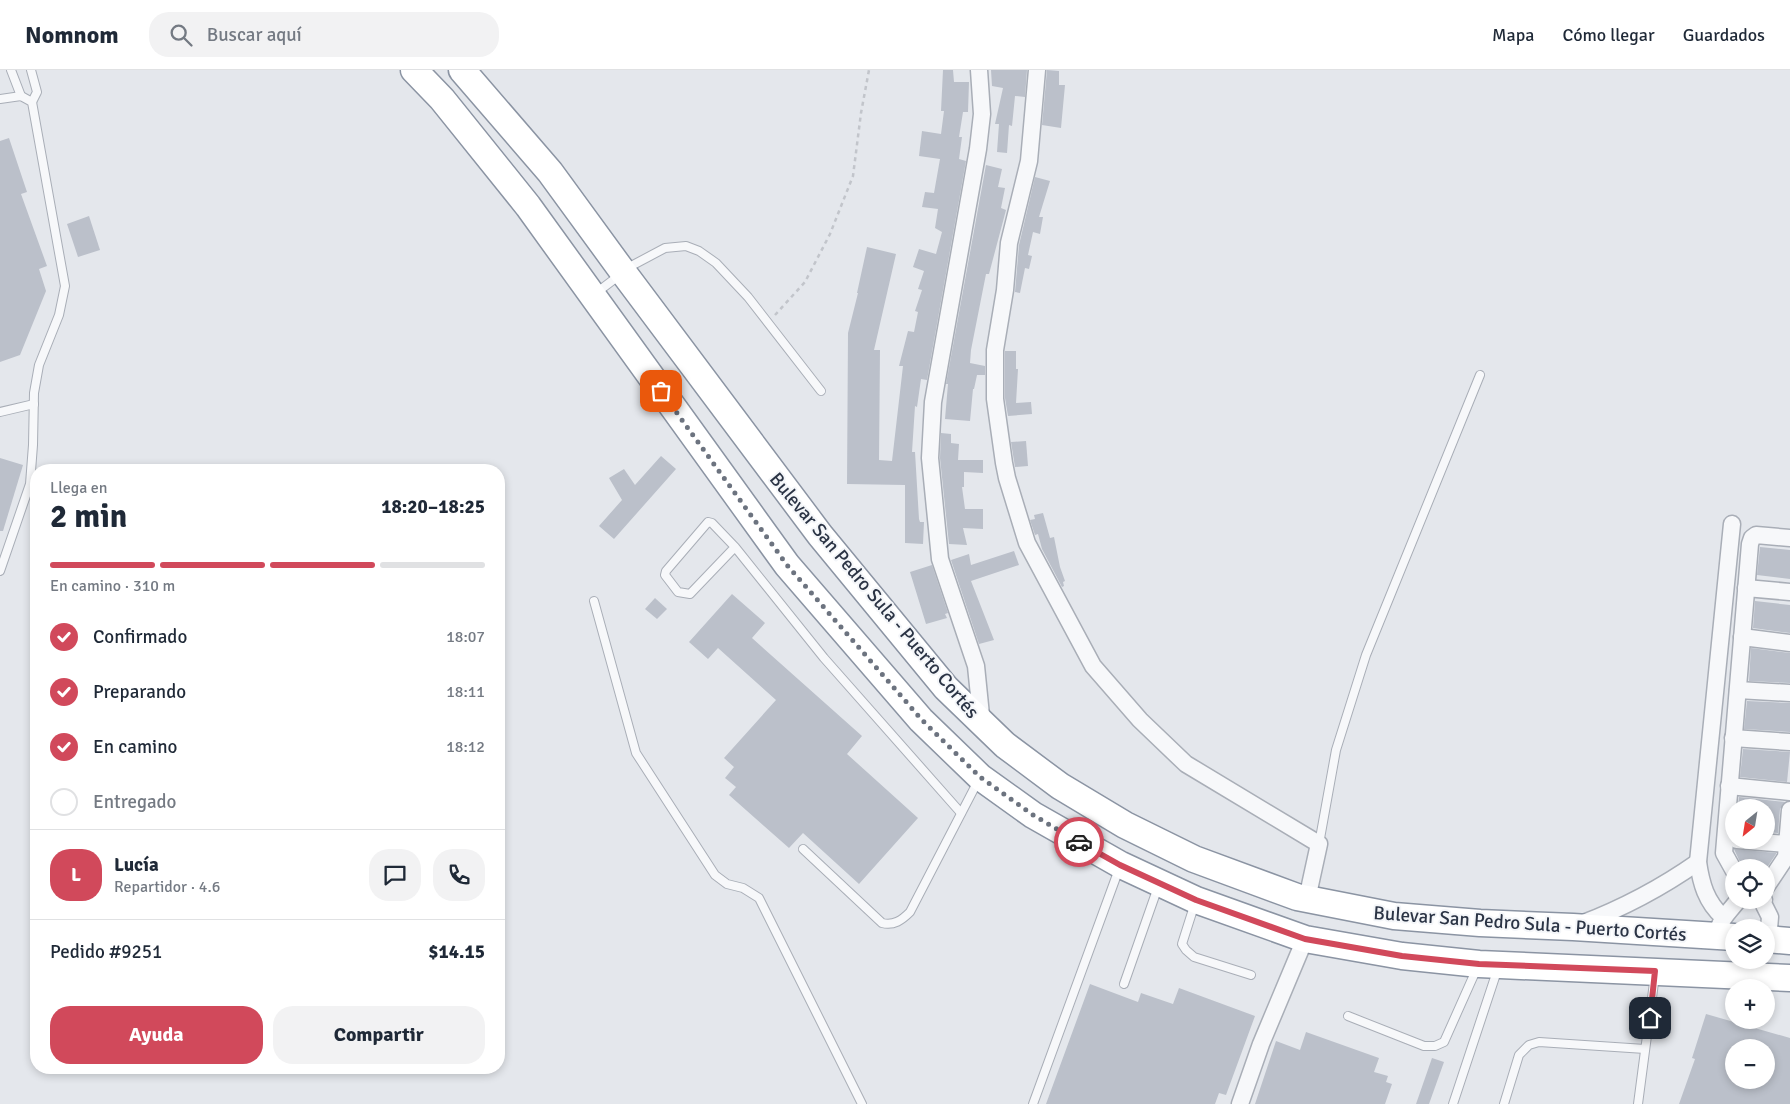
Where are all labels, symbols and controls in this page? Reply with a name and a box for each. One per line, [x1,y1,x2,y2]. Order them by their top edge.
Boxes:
search box [149,12,499,57]
text: Nomnom [25,20,119,50]
icon: search [167,21,195,49]
text: Buscar aquí [207,23,302,47]
text: Mapa [1492,24,1534,46]
text: Cómo llegar [1562,24,1655,46]
text: Guardados [1683,24,1765,46]
pin [640,370,682,412]
icon: bag [647,377,675,405]
street label: Bulevar San Pedro Sula - Puerto Cortés [764,468,984,723]
text: Llega en [50,478,108,498]
text: 18:20–18:25 [381,495,485,519]
text: 2 min [50,497,127,536]
text: En camino · 310 m [50,576,175,596]
icon: check [50,623,78,651]
text: Confirmado [93,625,187,649]
text: 18:07 [446,627,485,647]
icon: check [50,678,78,706]
text: Preparando [93,680,186,704]
text: 18:11 [446,682,485,702]
icon: check [50,733,78,761]
text: En camino [93,735,177,759]
text: 18:12 [446,737,485,757]
text: Entregado [93,790,176,814]
north arrow [1725,799,1775,849]
map controls [1725,799,1775,1089]
courier [1054,817,1104,867]
icon: car [1065,828,1093,856]
button: chat [369,849,421,901]
button: phone [433,849,485,901]
text: Lucía [114,853,159,877]
button: locate [1725,859,1775,909]
text: L [71,863,81,887]
text: Repartidor · 4.6 [114,877,220,897]
street label: Bulevar San Pedro Sula - Puerto Cortés [1373,901,1687,947]
button: layers [1725,919,1775,969]
text: Pedido #9251 [50,940,162,964]
text: $14.15 [428,940,485,964]
button: + [1725,979,1775,1029]
pin [1629,997,1671,1039]
icon: home [1636,1004,1664,1032]
button: Ayuda [50,1006,263,1064]
button: Compartir [273,1006,485,1064]
button: − [1725,1039,1775,1089]

